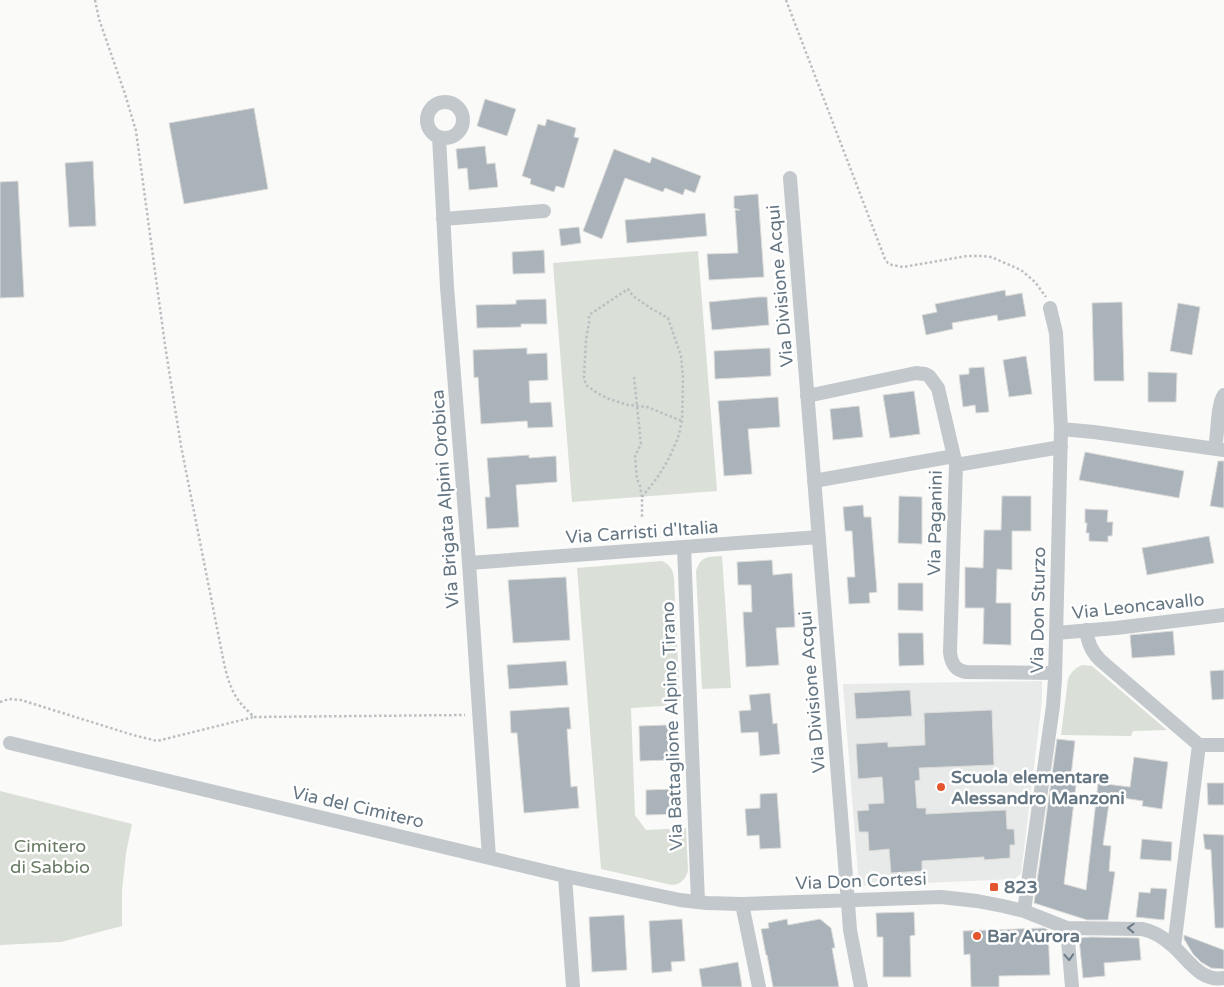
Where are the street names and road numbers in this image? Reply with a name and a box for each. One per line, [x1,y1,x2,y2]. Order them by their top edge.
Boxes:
street label: Via Divisione Acqui [762,204,798,368]
street label: Via Brigata Alpini Orobica [426,389,464,609]
street label: Via Paganini [923,470,947,576]
street label: Via Carristi d'Italia [565,516,719,548]
street label: Via Don Sturzo [1026,546,1050,674]
street label: Via Leoncavallo [1071,588,1205,624]
street label: Via Battaglione Alpino Tirano [657,601,687,851]
street label: Via Divisione Acqui [794,610,830,774]
street label: Via del Cimitero [290,781,426,833]
street label: Via Don Cortesi [795,868,927,894]

